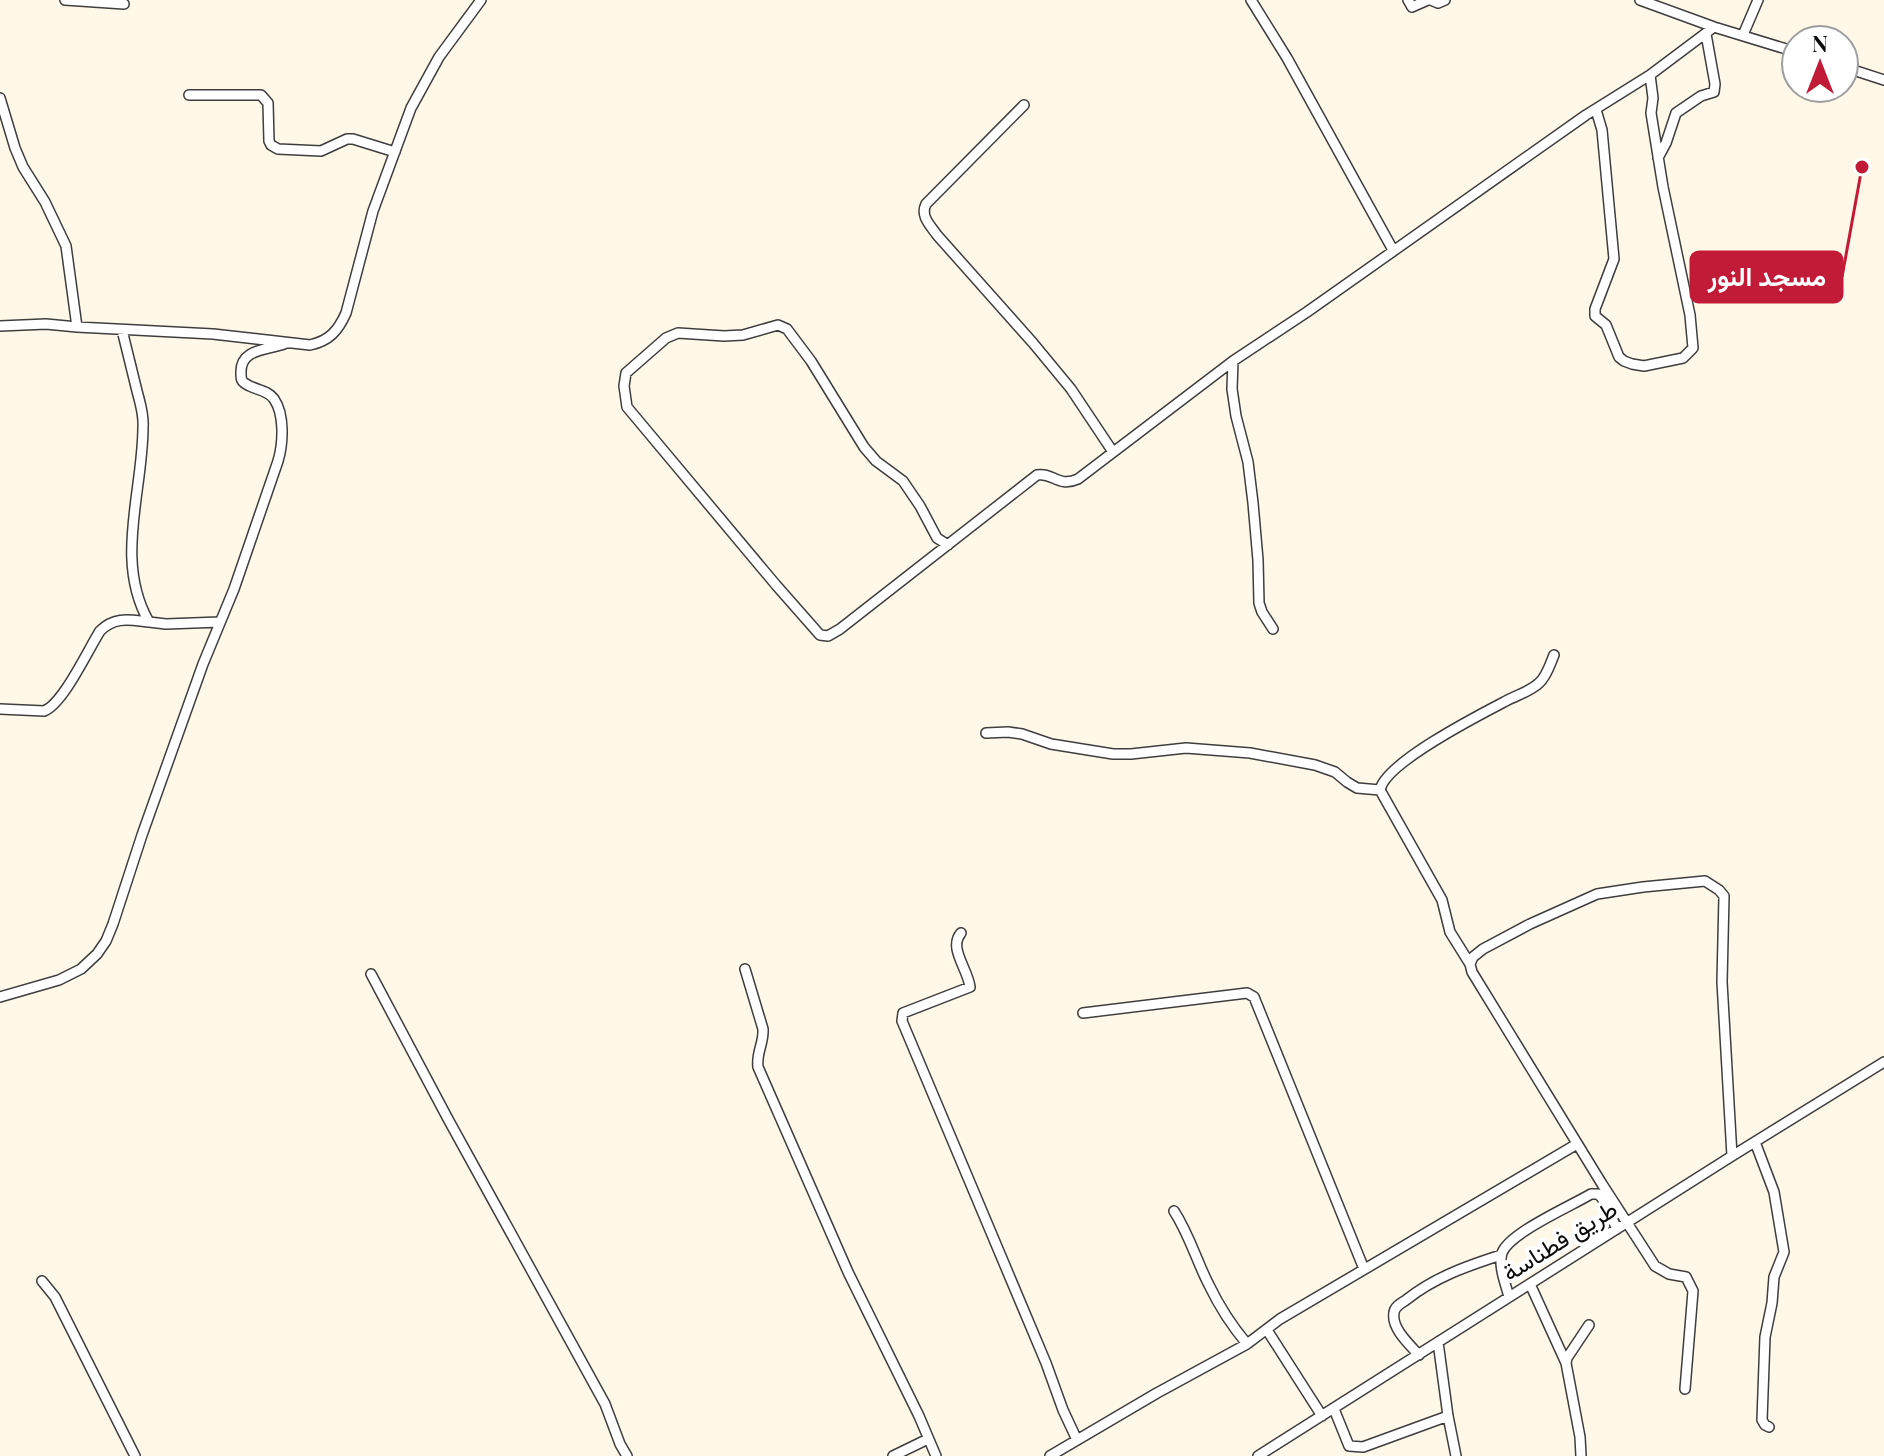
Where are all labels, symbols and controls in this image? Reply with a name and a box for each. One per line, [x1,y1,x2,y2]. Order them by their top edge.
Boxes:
north arrow [1780,24,1860,104]
text: N [1812,28,1828,58]
callout: مسجد النور [1691,252,1842,302]
text: مسجد النور [1707,258,1826,293]
street label: طريق فطناسة [1495,1191,1623,1288]

